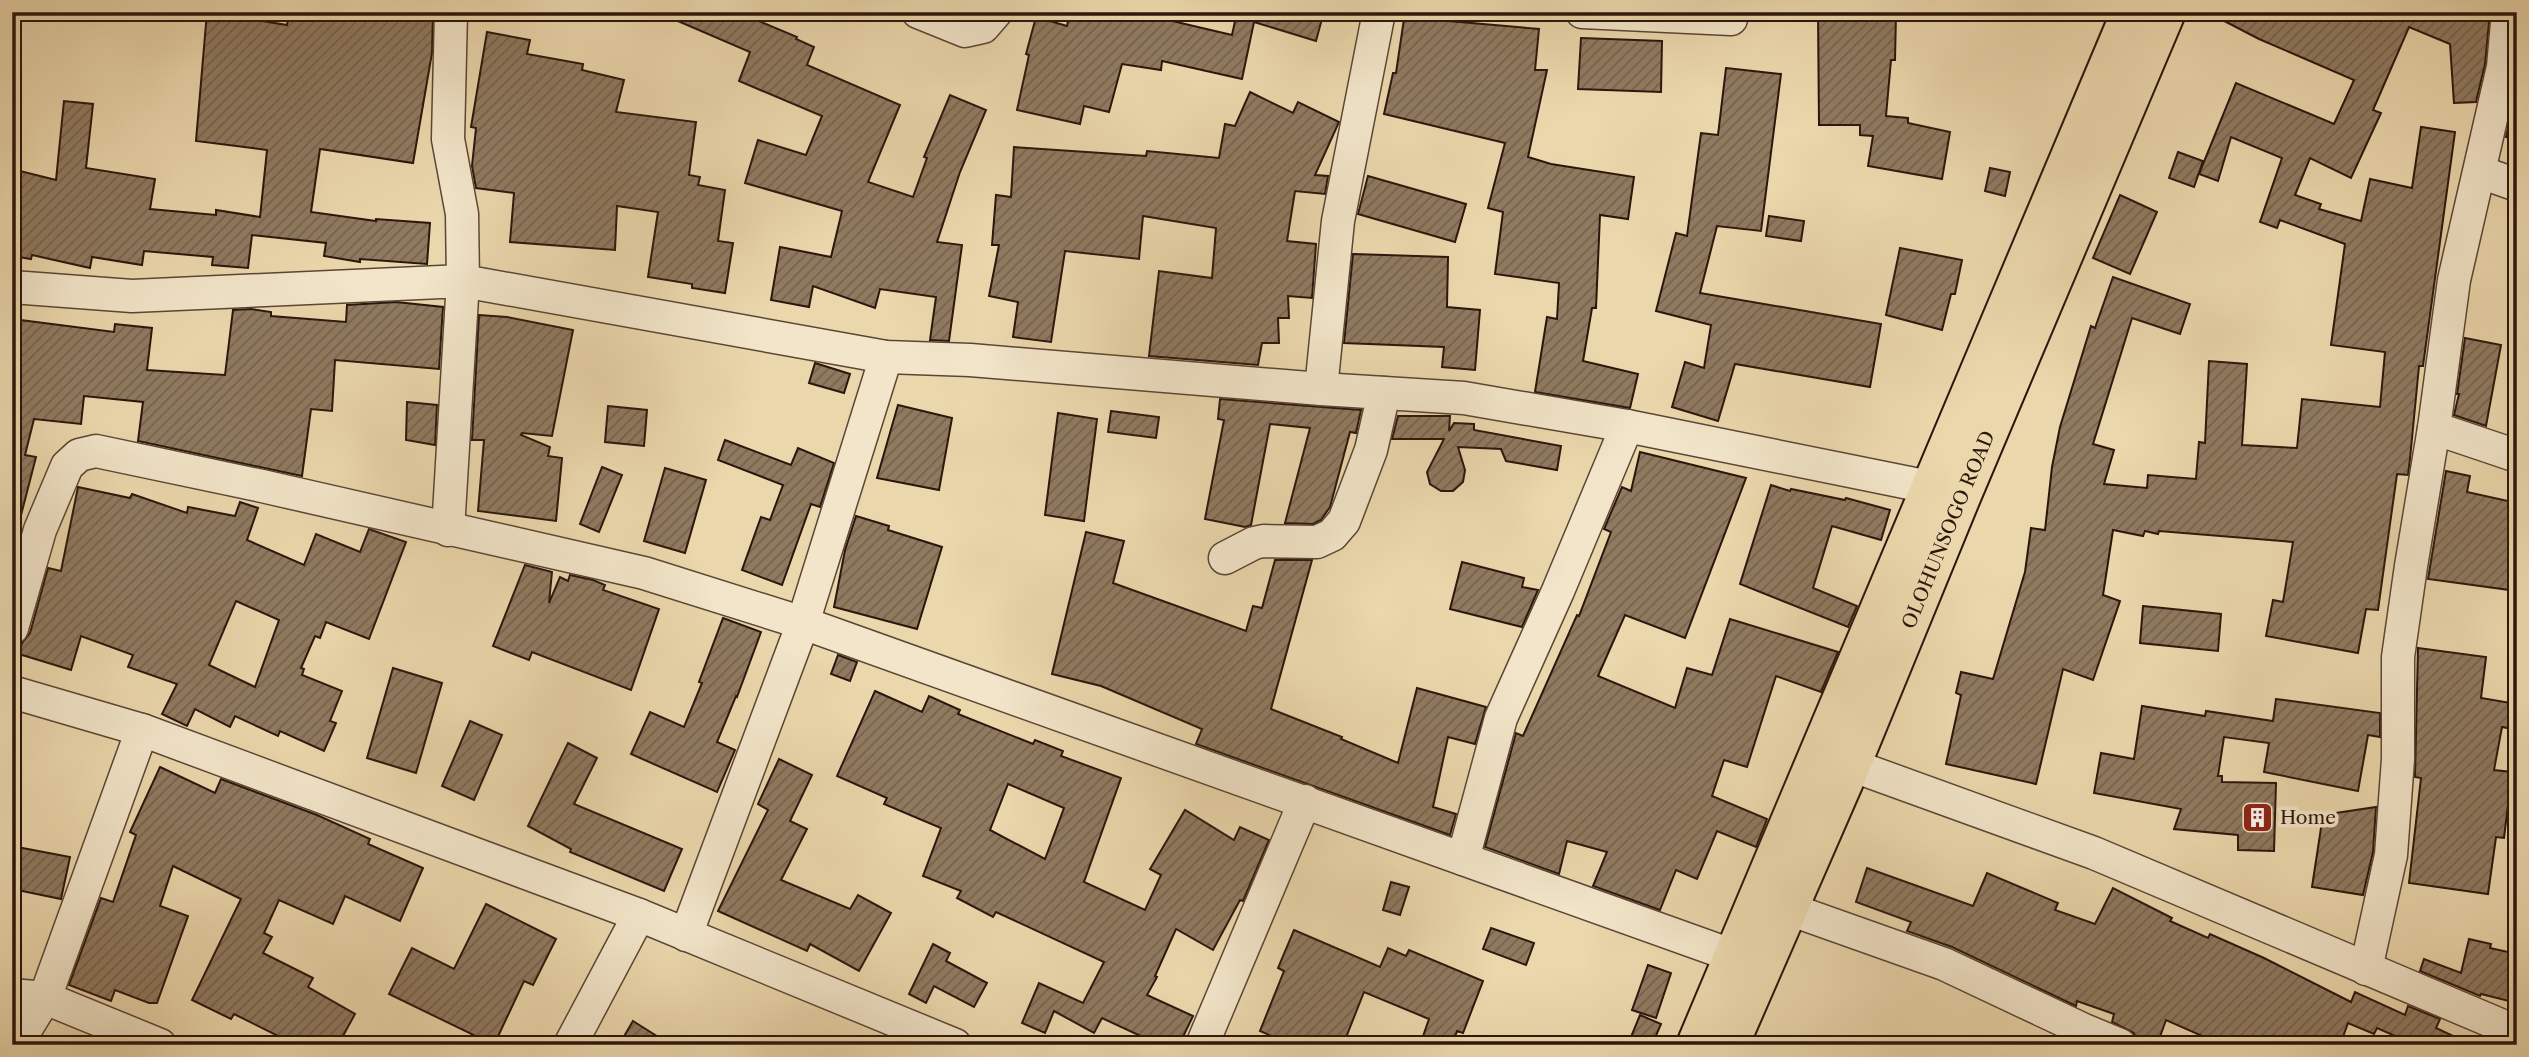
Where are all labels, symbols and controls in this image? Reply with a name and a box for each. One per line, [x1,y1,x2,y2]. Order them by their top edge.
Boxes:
street label: OLOHUNSOGO ROAD [1897,427,1999,632]
building icon: Home [2240,800,2274,834]
place label: Home [2280,806,2336,829]

